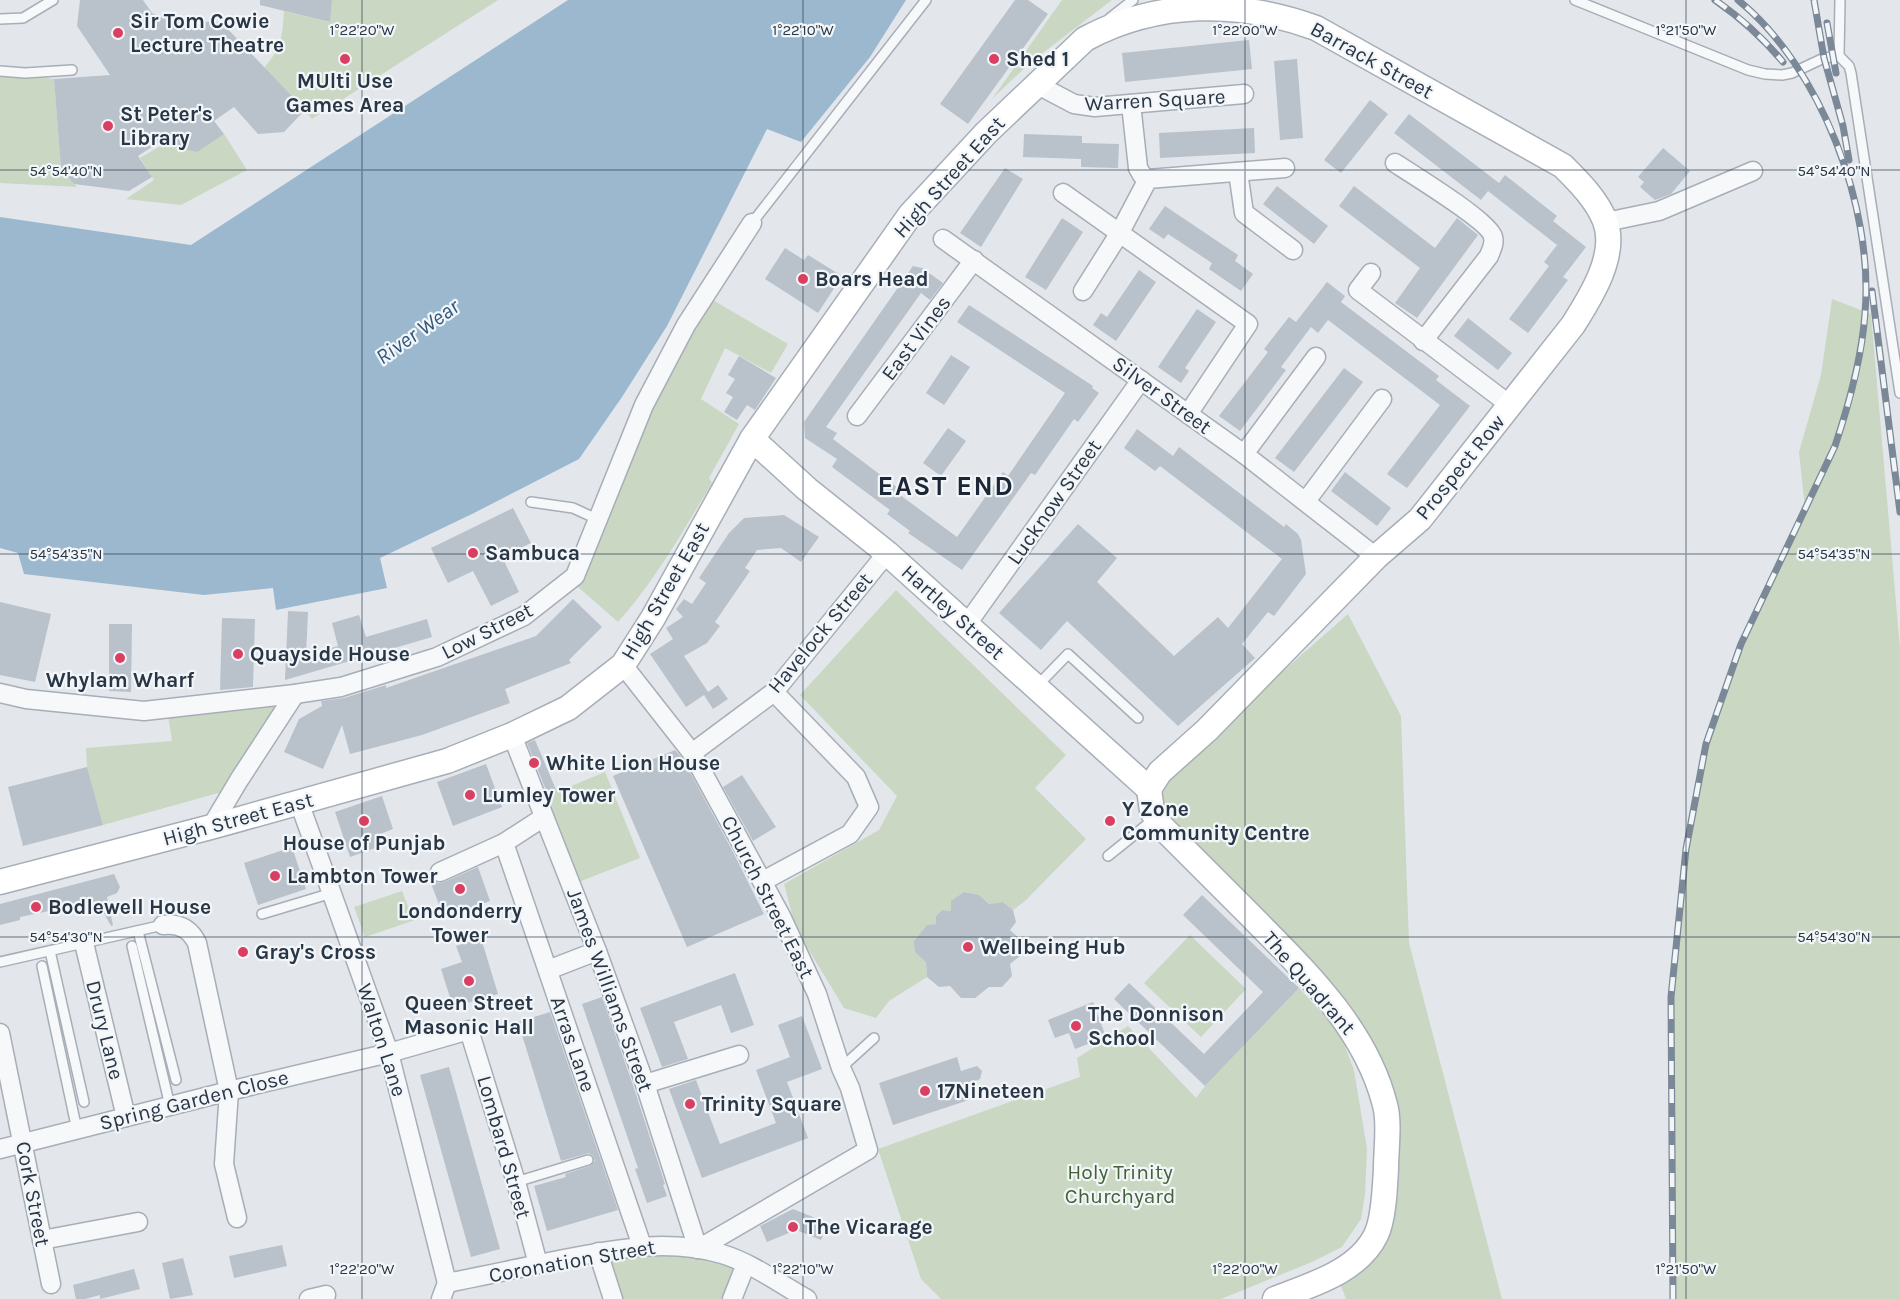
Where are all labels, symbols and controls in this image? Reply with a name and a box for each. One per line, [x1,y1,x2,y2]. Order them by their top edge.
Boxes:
place label: Sir Tom Cowie Lecture Theatre [130,9,284,57]
street label: Barrack Street [1306,16,1438,104]
text: 1°22'20"W [329,21,395,39]
text: 1°22'10"W [772,21,834,39]
text: 1°22'00"W [1212,21,1278,39]
text: 1°21'50"W [1655,21,1717,39]
marker: Sir Tom Cowie Lecture Theatre [111,26,125,40]
place label: Shed 1 [1006,47,1069,71]
marker: MUlti Use Games Area [338,52,352,66]
marker: Shed 1 [987,52,1001,66]
place label: MUlti Use Games Area [286,69,404,117]
street label: Warren Square [1084,84,1226,116]
place label: St Peter's Library [120,102,213,150]
street label: High Street East [888,111,1010,243]
marker: St Peter's Library [101,119,115,133]
text: 54°54'40"N [30,162,102,180]
text: 54°54'40"N [1798,162,1870,180]
place label: Boars Head [815,267,929,291]
marker: Boars Head [796,272,810,286]
street label: East Vines [876,291,956,385]
water label: River Wear [371,293,466,370]
street label: Silver Street [1108,351,1216,439]
street label: Prospect Row [1410,410,1510,524]
street label: Lucknow Street [1002,435,1106,569]
district label: EAST END [878,470,1014,502]
street label: High Street East [616,518,714,664]
place label: Sambuca [485,541,580,565]
text: 54°54'35"N [30,545,102,563]
text: 54°54'35"N [1798,545,1870,563]
marker: Sambuca [466,546,480,560]
street label: Hartley Street [897,560,1009,665]
street label: Havelock Street [763,568,877,698]
street label: Low Street [437,598,537,664]
place label: Quayside House [250,642,410,666]
marker: Quayside House [231,647,245,661]
marker: Whylam Wharf [113,651,127,665]
place label: Whylam Wharf [46,668,195,692]
place label: White Lion House [546,751,720,775]
marker: White Lion House [527,756,541,770]
place label: Lumley Tower [482,783,616,807]
street label: High Street East [160,787,316,851]
marker: Lumley Tower [463,788,477,802]
place label: Y Zone Community Centre [1122,797,1310,845]
street label: Church Street East [717,812,819,982]
marker: House of Punjab [357,814,371,828]
marker: Y Zone Community Centre [1103,814,1117,828]
place label: House of Punjab [283,831,445,855]
place label: Lambton Tower [287,864,438,888]
marker: Lambton Tower [268,869,282,883]
marker: Londonderry Tower [453,882,467,896]
street label: James Williams Street [562,885,658,1095]
place label: Bodlewell House [48,895,211,919]
place label: Londonderry Tower [398,899,523,947]
marker: Bodlewell House [29,900,43,914]
street label: The Quadrant [1258,926,1360,1040]
text: 54°54'30"N [29,928,103,946]
text: 54°54'30"N [1797,928,1871,946]
place label: Wellbeing Hub [980,935,1125,959]
place label: Gray's Cross [255,940,376,964]
marker: Wellbeing Hub [961,940,975,954]
marker: Gray's Cross [236,945,250,959]
marker: Queen Street Masonic Hall [462,974,476,988]
street label: Drury Lane [81,978,129,1082]
street label: Walton Lane [352,980,412,1100]
place label: Queen Street Masonic Hall [404,991,534,1039]
street label: Arras Lane [545,993,601,1095]
place label: The Donnison School [1088,1002,1224,1050]
marker: The Donnison School [1069,1019,1083,1033]
street label: Spring Garden Close [97,1065,291,1135]
street label: Lombard Street [472,1073,536,1221]
place label: 17Nineteen [937,1079,1045,1103]
marker: 17Nineteen [918,1084,932,1098]
place label: Trinity Square [702,1092,842,1117]
marker: Trinity Square [683,1097,697,1111]
street label: Cork Street [11,1139,55,1249]
park label: Holy Trinity Churchyard [1065,1160,1175,1208]
place label: The Vicarage [805,1215,933,1239]
marker: The Vicarage [786,1220,800,1234]
street label: Coronation Street [487,1235,657,1287]
text: 1°22'20"W [329,1260,395,1278]
text: 1°22'10"W [772,1260,834,1278]
text: 1°22'00"W [1212,1260,1278,1278]
text: 1°21'50"W [1655,1260,1717,1278]

